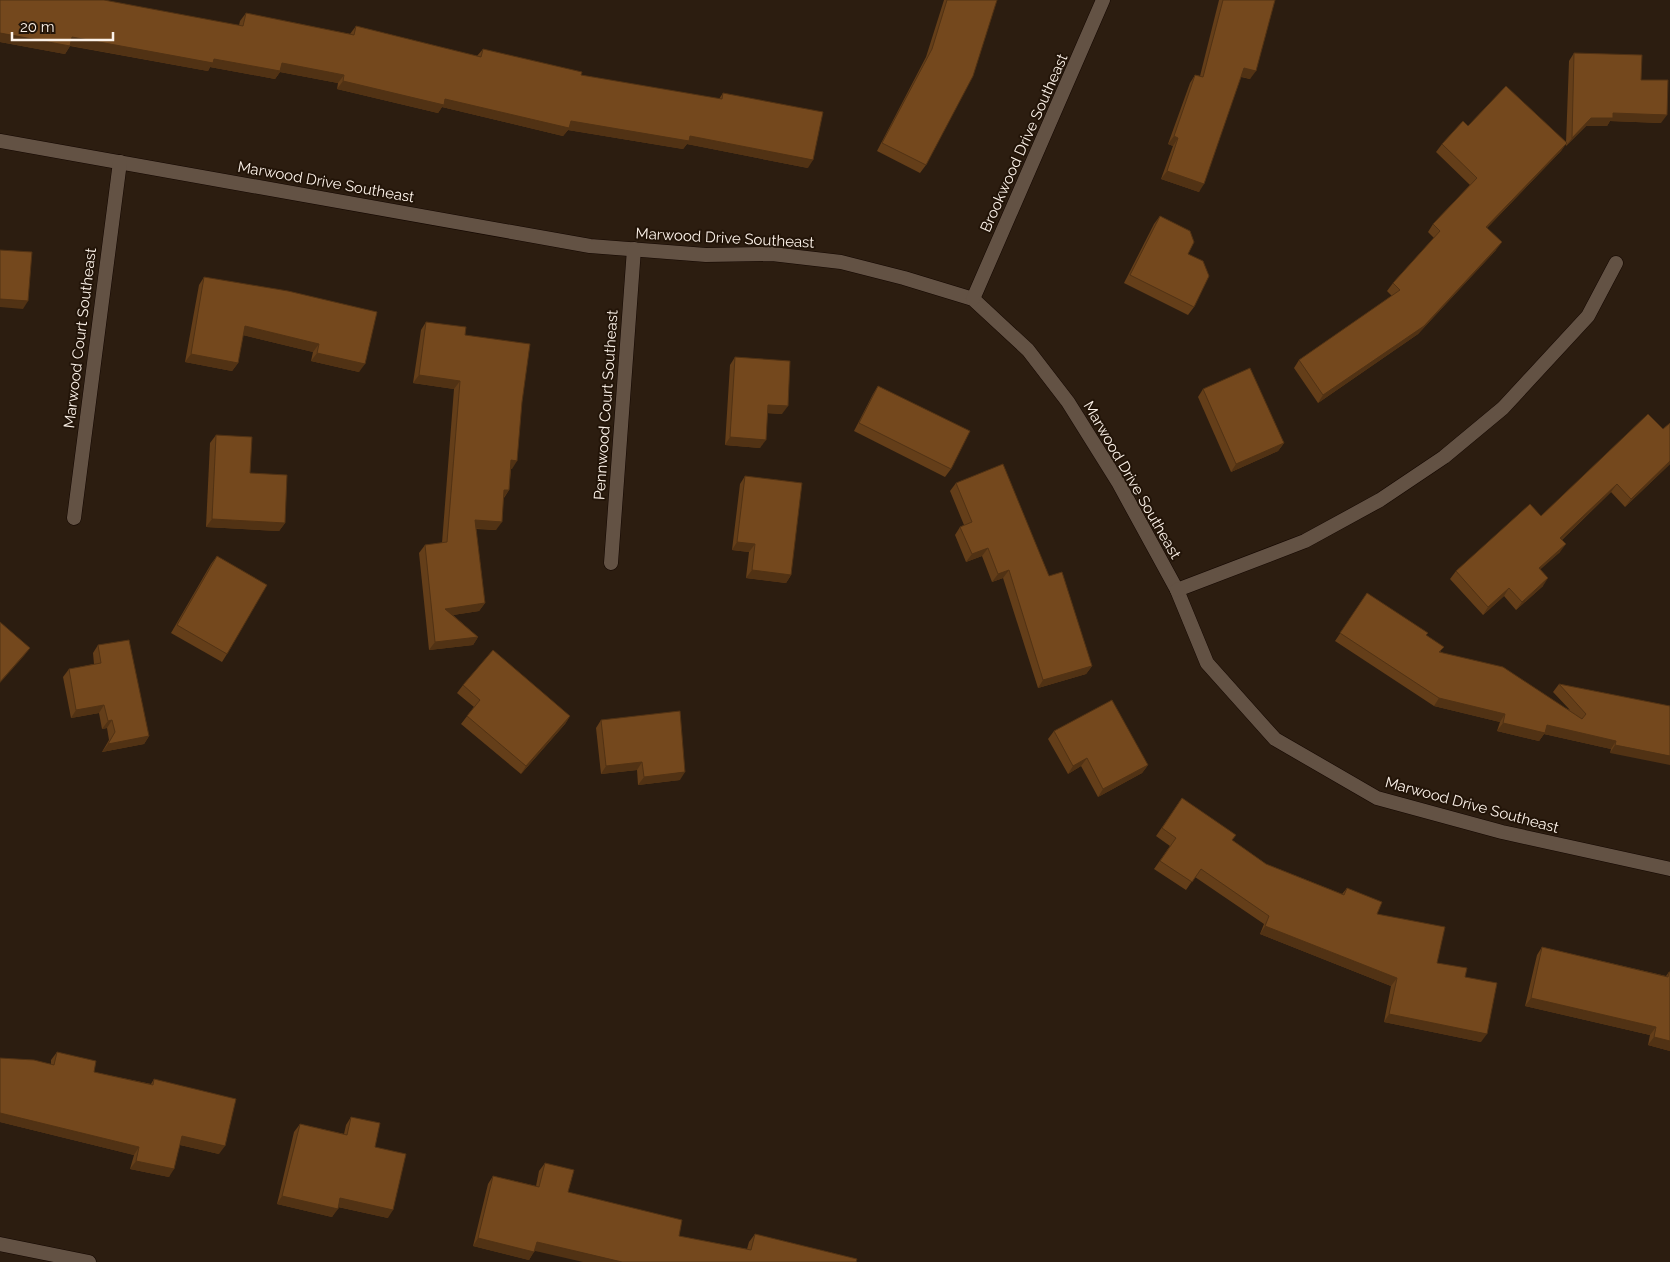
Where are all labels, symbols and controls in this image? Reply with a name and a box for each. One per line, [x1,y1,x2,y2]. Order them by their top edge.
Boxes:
scale bar [12,10,114,42]
text: 20 m [20,18,55,36]
street label: Brookwood Drive Southeast [976,51,1072,235]
street label: Marwood Drive Southeast [236,158,416,206]
street label: Marwood Drive Southeast [635,224,815,252]
street label: Marwood Court Southeast [60,247,100,429]
street label: Pennwood Court Southeast [590,309,622,501]
street label: Marwood Drive Southeast [1079,398,1185,562]
street label: Marwood Drive Southeast [1383,773,1561,837]

